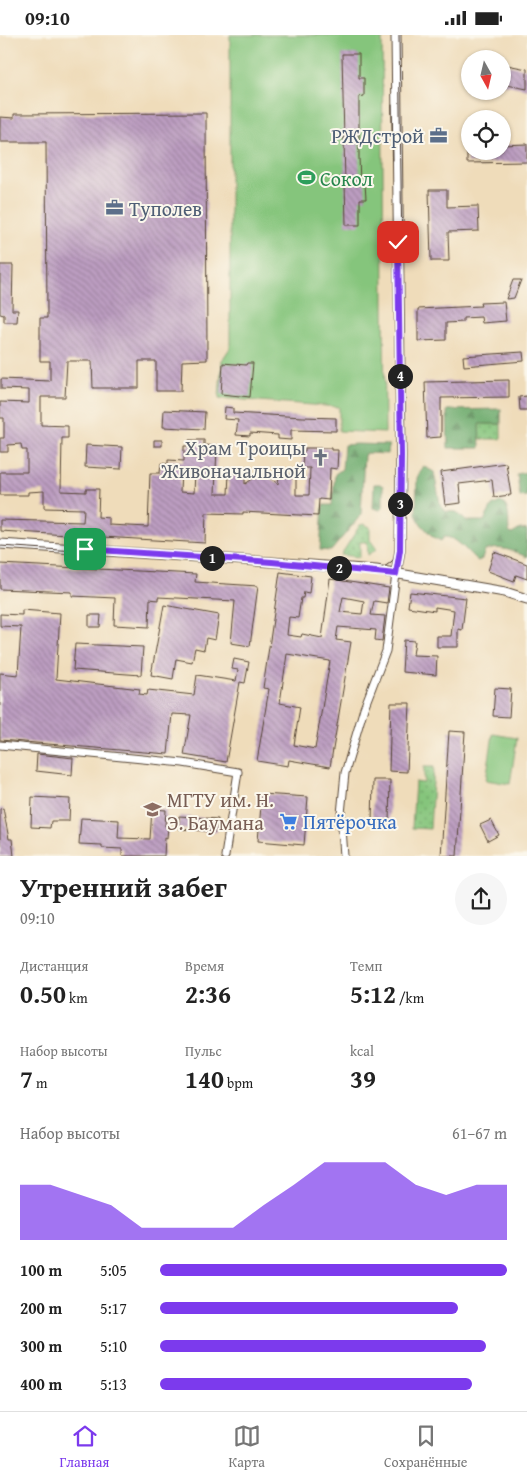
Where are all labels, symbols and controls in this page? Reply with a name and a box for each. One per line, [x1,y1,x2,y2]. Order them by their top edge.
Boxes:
text: 09:10 [25,4,70,32]
north arrow [461,50,511,100]
map controls [461,50,511,160]
button: locate [461,110,511,160]
place label: РЖДстрой [331,121,424,150]
office icon: РЖДстрой [428,125,448,145]
place label: Сокол [320,164,373,193]
sports icon: Сокол [296,168,316,188]
place label: Туполев [129,194,202,223]
office icon: Туполев [105,198,125,218]
pin [377,221,419,263]
icon: check [384,228,412,256]
pin: 4 [388,363,412,389]
text: 4 [397,366,404,386]
place label: Храм Троицы Живоначальной [160,433,306,485]
church icon: Храм Троицы Живоначальной [310,448,330,468]
pin: 3 [388,491,412,517]
text: 3 [397,494,404,514]
pin [64,528,106,570]
icon: arrive [71,535,99,563]
pin: 1 [200,545,224,571]
text: 1 [209,548,216,568]
pin: 2 [326,555,352,581]
text: 2 [336,558,343,578]
place label: МГТУ им. Н. Э. Баумана [167,785,274,837]
school or university icon: МГТУ им. Н. Э. Баумана [143,800,163,820]
place label: Пятёрочка [303,807,397,836]
supermarket icon: Пятёрочка [279,811,299,831]
text: Утренний забег [20,866,227,907]
button: share [455,873,507,925]
text: 09:10 [20,906,55,930]
text: Дистанция [20,956,88,976]
text: Время [185,956,224,976]
text: Темп [350,956,382,976]
text: 0.50 [20,976,66,1012]
text: 2:36 [185,976,231,1012]
text: 5:12 [350,976,396,1012]
text: km [66,988,88,1008]
text: /km [396,988,424,1008]
text: Набор высоты [20,1041,107,1061]
text: Пульс [185,1041,222,1061]
text: kcal [350,1041,374,1061]
text: 7 [20,1061,33,1097]
text: 140 [185,1061,224,1097]
text: 39 [350,1061,376,1097]
text: m [33,1073,47,1093]
text: bpm [224,1073,253,1093]
text: Набор высоты [20,1121,120,1145]
text: 61–67 m [452,1121,507,1145]
text: 100 m [20,1258,62,1282]
text: 5:05 [100,1258,127,1282]
text: 200 m [20,1296,62,1320]
text: 5:17 [100,1296,127,1320]
text: 300 m [20,1334,62,1358]
text: 5:10 [100,1334,127,1358]
text: 400 m [20,1372,62,1396]
text: 5:13 [100,1372,127,1396]
tab: Главная [60,1422,109,1472]
tab: Карта [229,1422,265,1472]
tab: Сохранённые [384,1422,467,1472]

